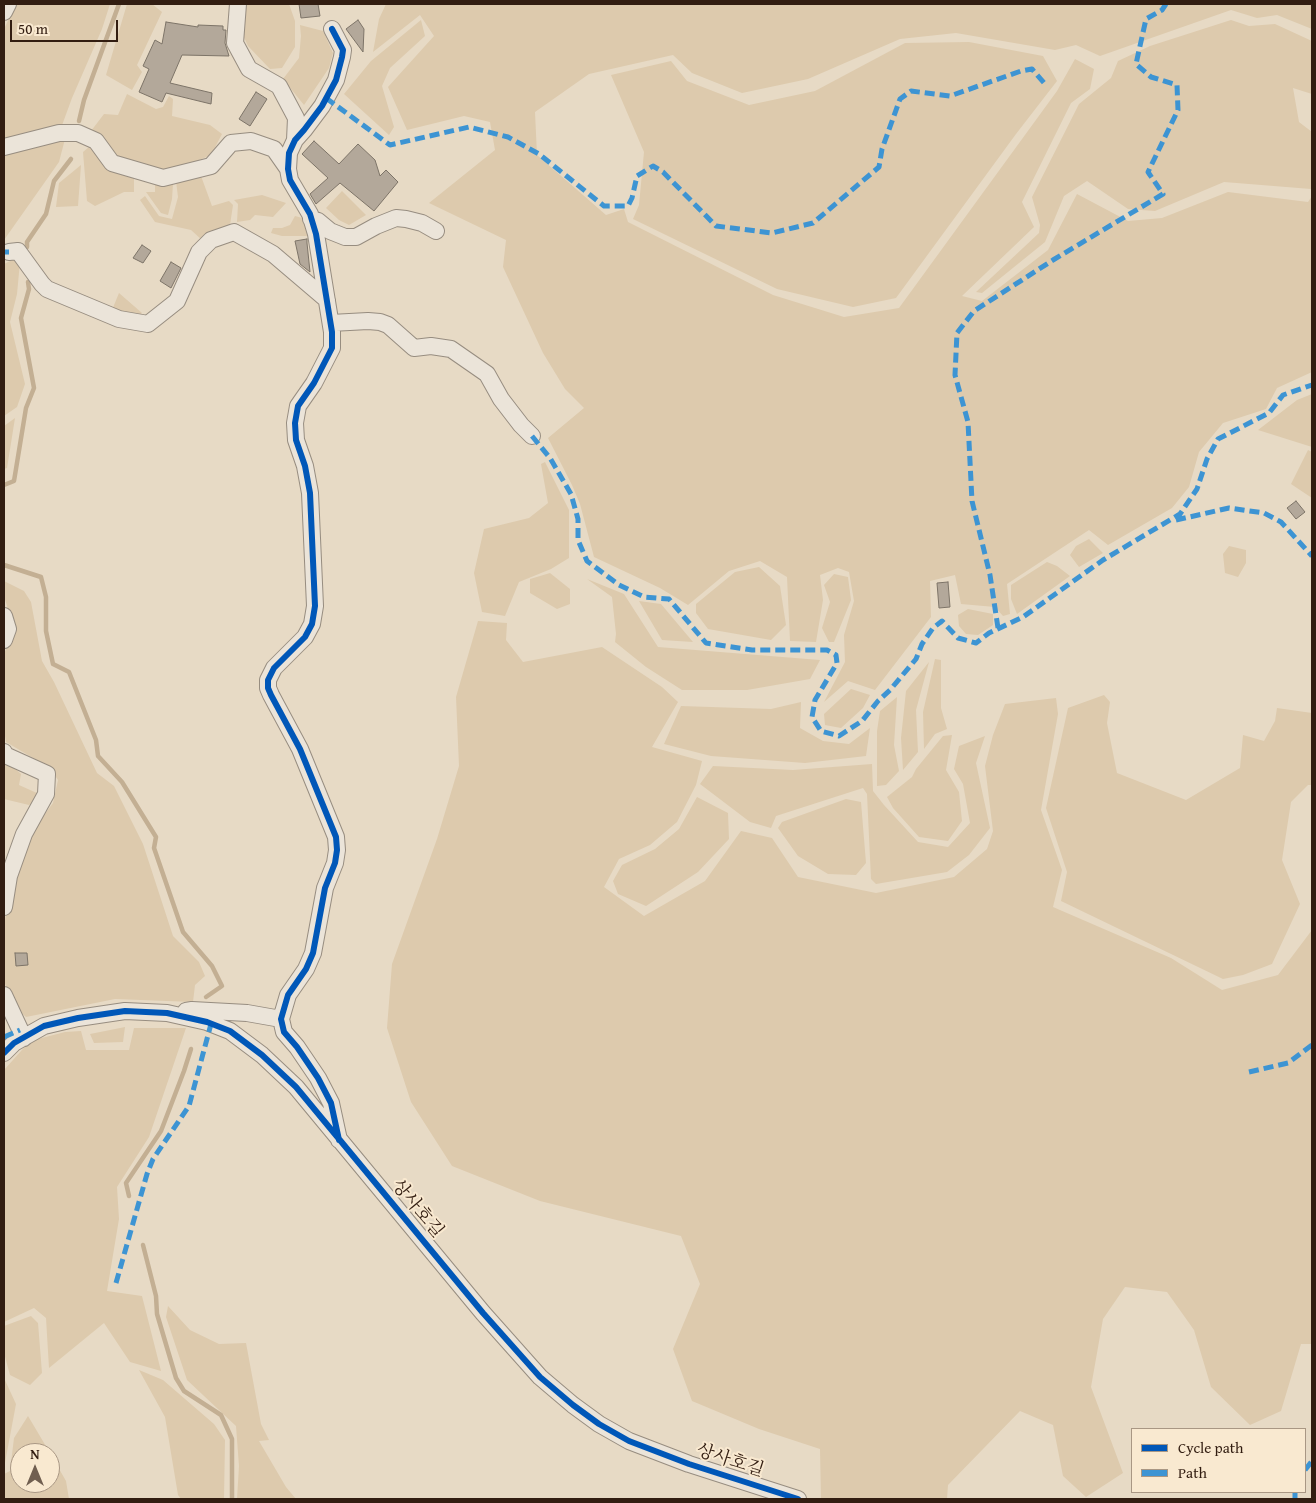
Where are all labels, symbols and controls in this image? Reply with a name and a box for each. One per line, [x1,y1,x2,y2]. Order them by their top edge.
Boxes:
scale bar [12,10,120,42]
text: 50 m [18,18,48,39]
street label: 상사호길 [386,1175,448,1243]
legend [1131,1428,1306,1493]
text: Cycle path [1178,1437,1244,1458]
street label: 상사호길 [694,1440,766,1482]
north arrow [10,1443,60,1493]
text: N [30,1444,40,1464]
text: Path [1178,1462,1207,1483]

